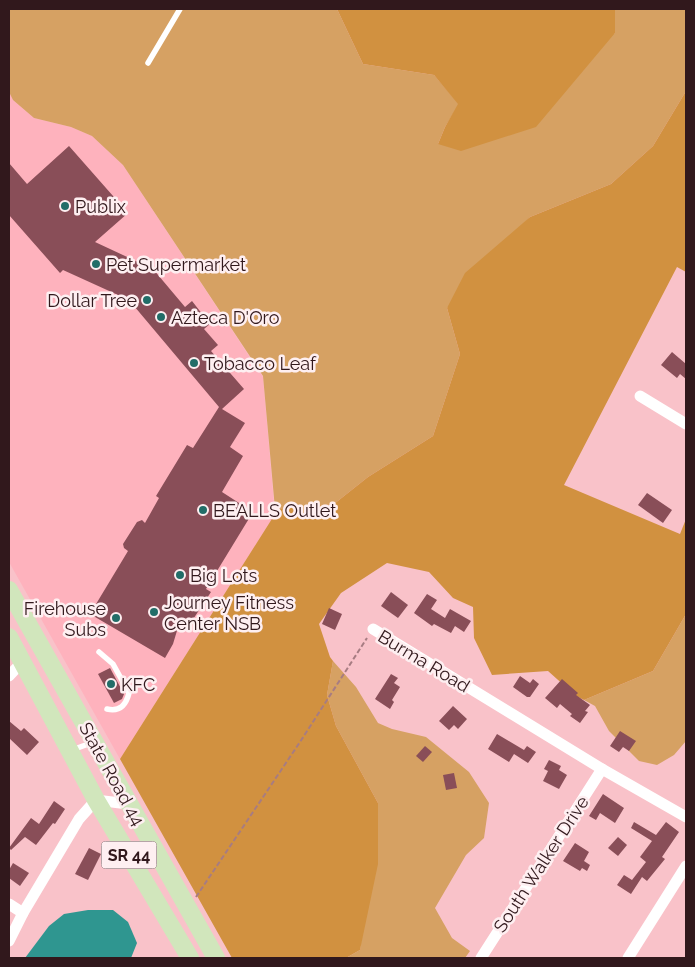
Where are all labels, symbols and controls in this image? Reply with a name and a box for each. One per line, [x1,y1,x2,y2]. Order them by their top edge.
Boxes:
place label: Publix [75,196,126,217]
marker: Publix [59,200,71,212]
place label: Pet Supermarket [106,254,246,275]
marker: Pet Supermarket [90,258,102,270]
place label: Dollar Tree [47,290,137,311]
marker: Dollar Tree [141,294,153,306]
place label: Azteca D'Oro [171,307,280,328]
marker: Azteca D'Oro [155,311,167,323]
place label: Tobacco Leaf [204,353,317,374]
marker: Tobacco Leaf [188,357,200,369]
place label: BEALLS Outlet [213,500,336,521]
marker: BEALLS Outlet [197,504,209,516]
place label: Big Lots [190,565,258,586]
marker: Big Lots [174,569,186,581]
place label: Journey Fitness Center NSB [164,592,294,634]
place label: Firehouse Subs [24,598,106,640]
marker: Journey Fitness Center NSB [148,606,160,618]
marker: Firehouse Subs [110,612,122,624]
street label: Burma Road [374,625,474,697]
place label: KFC [121,674,155,695]
marker: KFC [105,678,117,690]
street label: State Road 44 [75,719,149,830]
street label: South Walker Drive [489,791,593,936]
road number: SR 44 [102,842,156,868]

